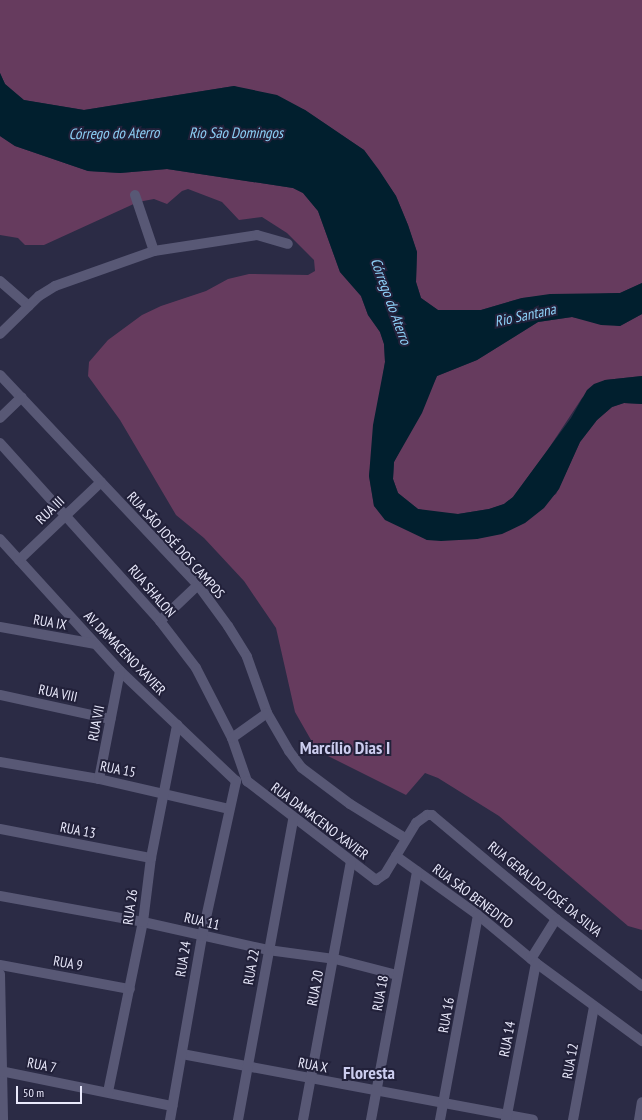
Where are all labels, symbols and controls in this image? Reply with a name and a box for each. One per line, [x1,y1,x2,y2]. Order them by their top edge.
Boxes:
water label: Córrego do Aterro [68,123,160,143]
water label: Rio São Domingos [189,124,283,142]
water label: Córrego do Aterro [367,255,415,347]
water label: Rio Santana [493,300,557,330]
street label: RUA SÃO JOSÉ DOS CAMPOS [124,488,228,602]
street label: RUA III [32,492,68,528]
street label: RUA SHALON [125,561,179,621]
street label: AV. DAMACENO XAVIER [80,607,170,699]
street label: RUA IX [32,611,68,633]
street label: RUA VIII [37,681,79,705]
street label: RUA VII [84,703,108,743]
district label: Marcílio Dias I [300,737,390,759]
street label: RUA 15 [99,757,137,781]
street label: RUA DAMACENO XAVIER [268,779,372,863]
street label: RUA 13 [59,818,97,842]
street label: RUA GERALDO JOSÉ DA SILVA [484,838,606,940]
street label: RUA SÃO BENEDITO [429,860,517,932]
street label: RUA 26 [119,888,141,926]
street label: RUA 11 [182,909,222,933]
street label: RUA 24 [172,940,194,978]
street label: RUA 22 [240,948,262,986]
street label: RUA 9 [52,952,84,974]
street label: RUA 20 [303,969,327,1007]
street label: RUA 18 [369,974,391,1012]
street label: RUA 16 [435,996,457,1034]
street label: RUA 14 [495,1020,519,1058]
street label: RUA 12 [559,1042,581,1080]
street label: RUA 7 [26,1054,58,1076]
street label: RUA X [296,1054,330,1076]
district label: Floresta [343,1062,395,1084]
scale bar [18,1078,84,1104]
text: 50 m [23,1085,44,1100]

